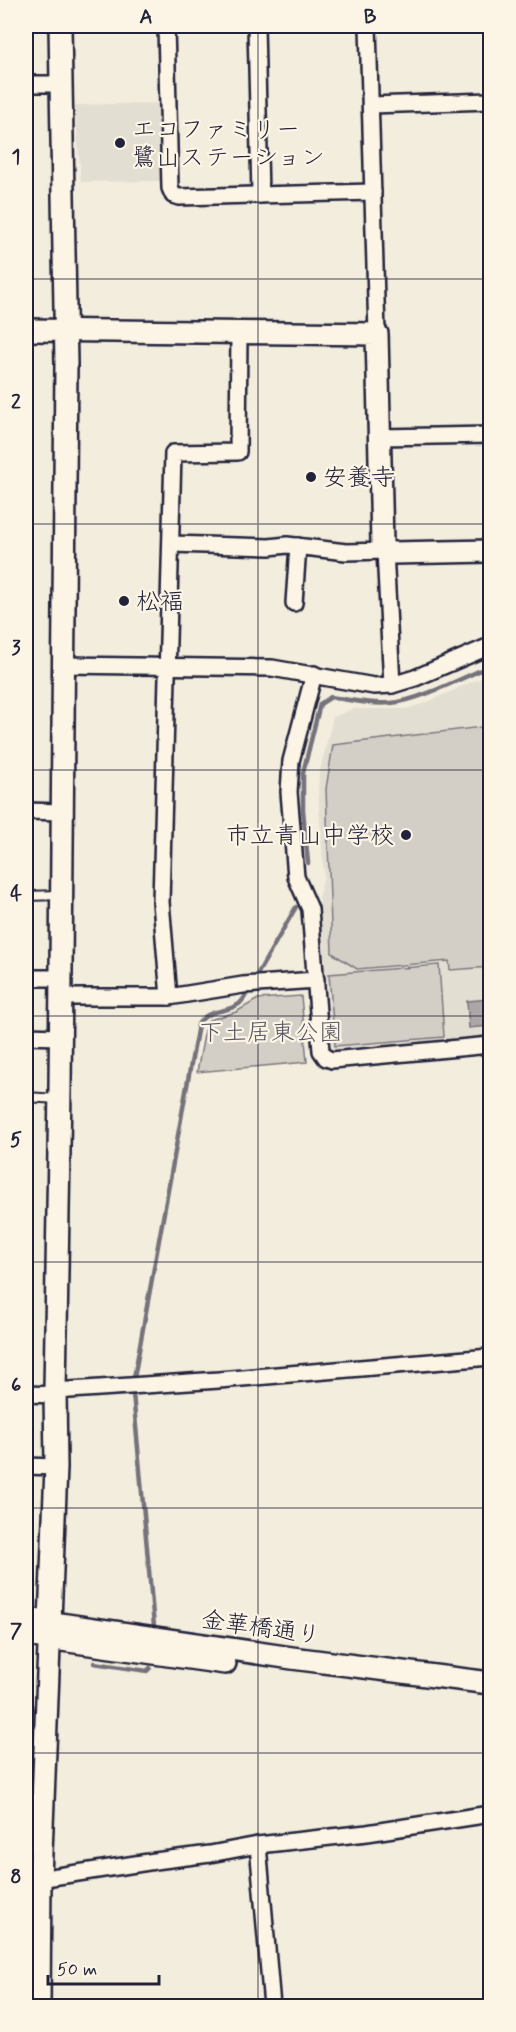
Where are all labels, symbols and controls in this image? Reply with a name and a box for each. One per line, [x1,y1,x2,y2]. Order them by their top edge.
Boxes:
text: A [139,4,153,31]
text: B [364,4,377,31]
place label: エコファミリー 鷺山ステーション [132,115,325,174]
marker: エコファミリー 鷺山ステーション [113,136,127,150]
text: 1 [12,144,20,171]
text: 2 [11,389,21,416]
place label: 安養寺 [323,463,395,494]
marker: 安養寺 [304,470,318,484]
place label: 松福 [136,587,184,618]
marker: 松福 [117,594,131,608]
text: 3 [11,635,21,662]
place label: 市立青山中学校 [226,821,394,852]
marker: 市立青山中学校 [399,828,413,842]
text: 4 [10,881,22,908]
park label: 下土居東公園 [199,1018,343,1049]
text: 5 [10,1127,22,1154]
text: 6 [11,1372,21,1399]
street label: 金華橋通り [199,1605,322,1652]
text: 7 [10,1618,22,1645]
text: 8 [10,1864,22,1891]
scale bar [48,1948,159,1986]
text: 50 m [57,1958,97,1982]

